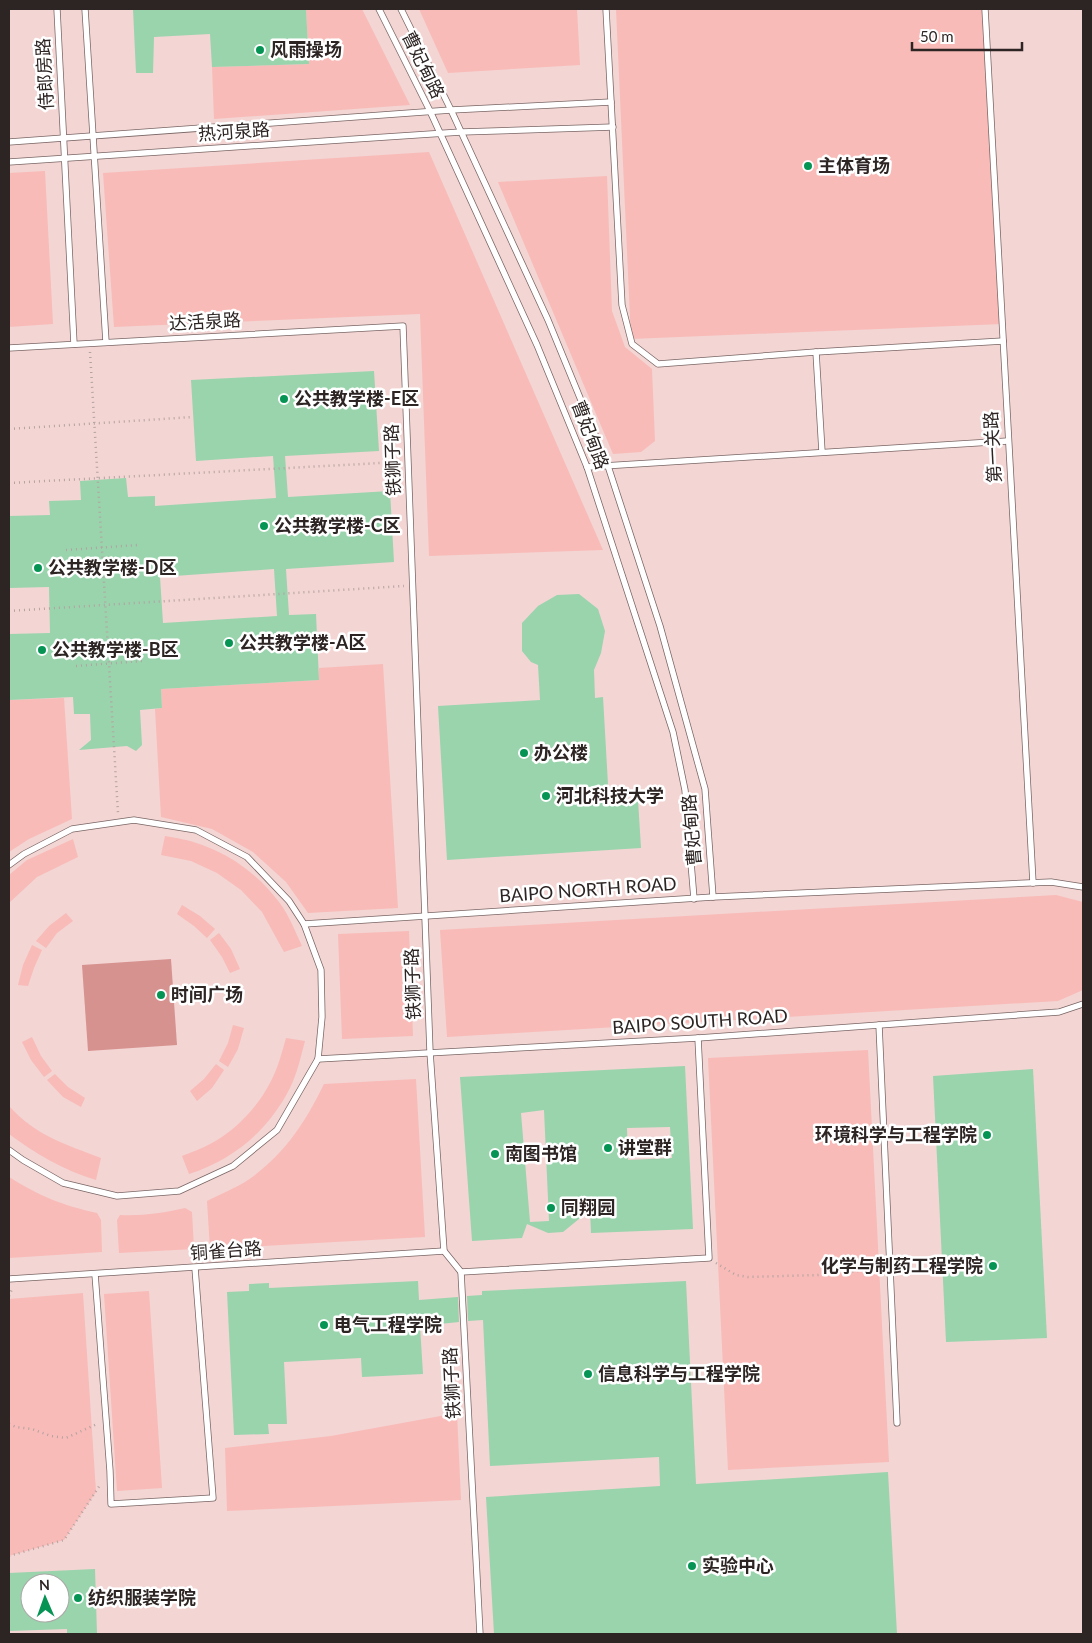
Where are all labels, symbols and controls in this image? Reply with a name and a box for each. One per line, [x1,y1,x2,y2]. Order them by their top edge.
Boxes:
scale bar [912,20,1022,52]
street label: 曹妃甸路 [398,27,450,102]
text: 50 m [920,27,954,45]
street label: 侍郎房路 [31,38,57,111]
place label: 风雨操场 [270,38,342,60]
marker: 风雨操场 [254,44,266,56]
street label: 热河泉路 [197,118,271,144]
place label: 主体育场 [818,154,890,176]
marker: 主体育场 [802,160,814,172]
street label: 达活泉路 [168,308,241,334]
place label: 公共教学楼-E区 [294,387,419,409]
marker: 公共教学楼-E区 [278,393,290,405]
street label: 曹妃甸路 [568,397,614,472]
street label: 第一关路 [979,411,1005,484]
street label: 铁狮子路 [380,424,404,496]
place label: 公共教学楼-C区 [274,514,401,536]
marker: 公共教学楼-C区 [258,520,270,532]
place label: 公共教学楼-D区 [48,556,176,578]
marker: 公共教学楼-D区 [32,562,44,574]
place label: 公共教学楼-A区 [239,631,366,653]
marker: 公共教学楼-A区 [223,637,235,649]
place label: 公共教学楼-B区 [52,638,179,660]
marker: 公共教学楼-B区 [36,644,48,656]
place label: 办公楼 [534,741,588,763]
marker: 办公楼 [518,747,530,759]
place label: 河北科技大学 [556,784,664,806]
marker: 河北科技大学 [540,790,552,802]
street label: 曹妃甸路 [677,793,705,867]
street label: BAIPO NORTH ROAD [499,872,677,906]
street label: 铁狮子路 [400,948,424,1020]
place label: 时间广场 [171,983,243,1005]
marker: 时间广场 [155,989,167,1001]
street label: BAIPO SOUTH ROAD [611,1004,788,1038]
place label: 环境科学与工程学院 [815,1123,977,1145]
marker: 环境科学与工程学院 [981,1129,993,1141]
place label: 讲堂群 [618,1136,672,1158]
place label: 南图书馆 [505,1142,577,1164]
marker: 讲堂群 [602,1142,614,1154]
marker: 南图书馆 [489,1148,501,1160]
place label: 同翔园 [561,1196,615,1218]
marker: 同翔园 [545,1202,557,1214]
street label: 铜雀台路 [189,1237,263,1263]
place label: 化学与制药工程学院 [821,1254,983,1276]
marker: 化学与制药工程学院 [987,1260,999,1272]
place label: 电气工程学院 [334,1313,442,1335]
marker: 电气工程学院 [318,1319,330,1331]
street label: 铁狮子路 [438,1347,464,1420]
place label: 信息科学与工程学院 [598,1362,760,1384]
marker: 信息科学与工程学院 [582,1368,594,1380]
place label: 实验中心 [702,1554,774,1576]
marker: 实验中心 [686,1560,698,1572]
north arrow [20,1573,70,1623]
text: N [39,1576,50,1593]
place label: 纺织服装学院 [88,1586,196,1608]
marker: 纺织服装学院 [72,1592,84,1604]

